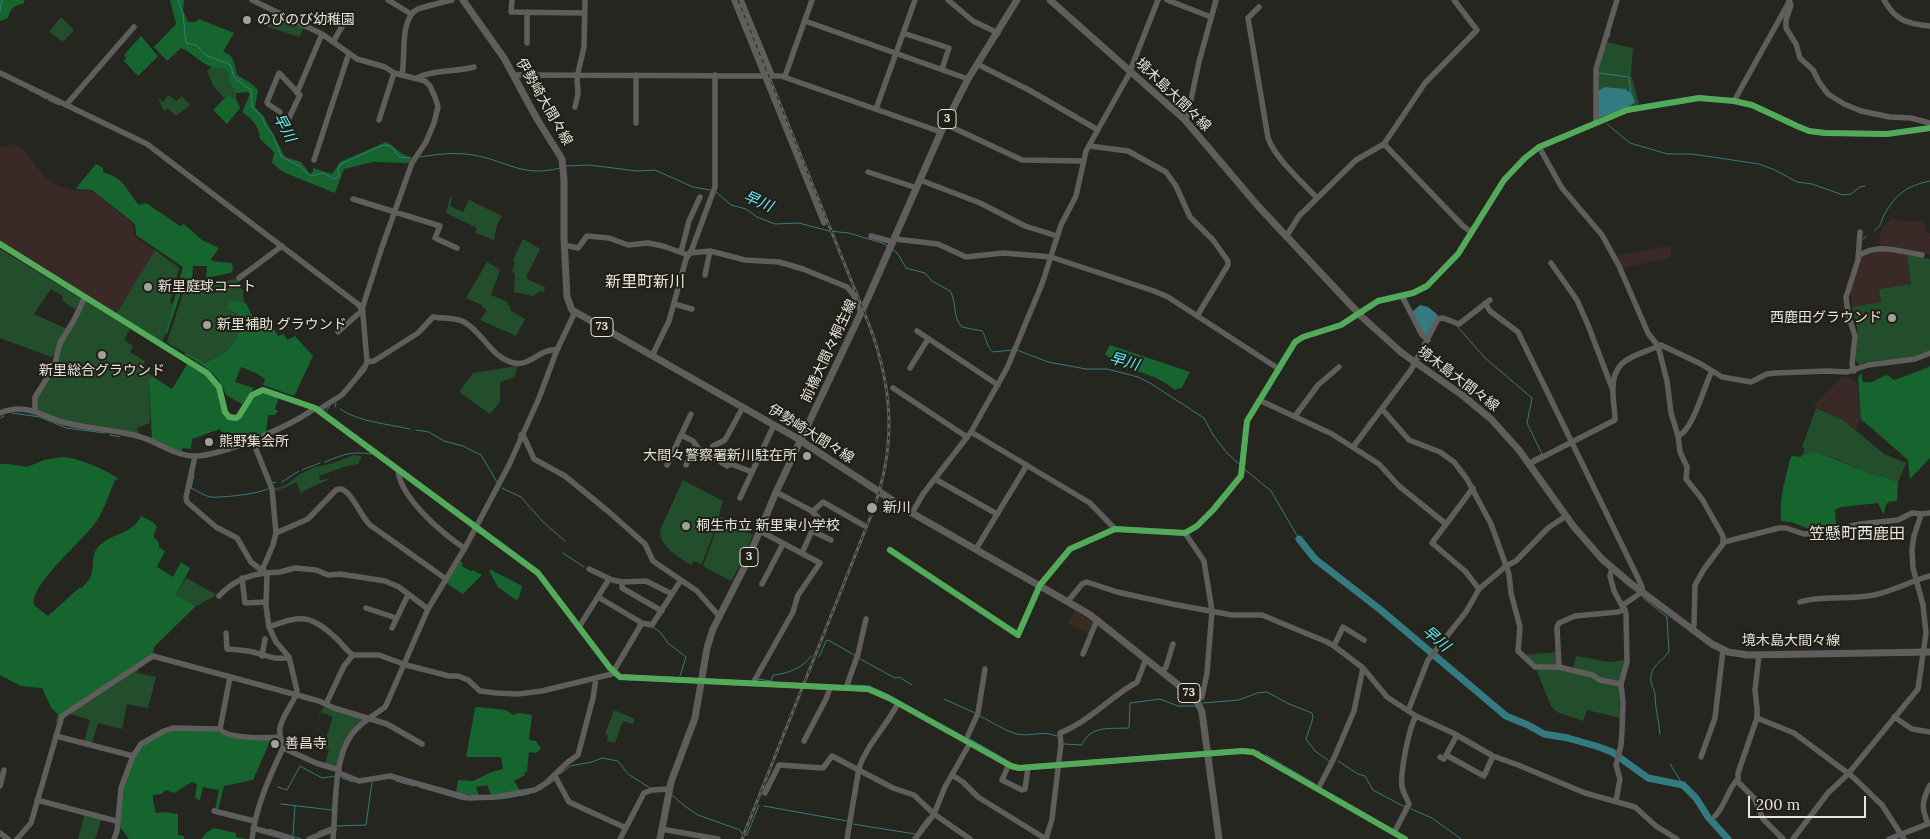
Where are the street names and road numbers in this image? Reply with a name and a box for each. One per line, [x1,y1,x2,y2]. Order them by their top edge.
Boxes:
street label: 伊勢崎大間々線 [512,55,576,149]
street label: 境木島大間々線 [1132,55,1214,135]
road number: 3 [938,110,956,128]
street label: 前橋大間々桐生線 [798,297,860,405]
road number: 73 [591,318,613,337]
street label: 境木島大間々線 [1414,343,1502,415]
street label: 伊勢崎大間々線 [765,401,857,467]
road number: 3 [740,548,758,566]
street label: 境木島大間々線 [1742,633,1840,649]
road number: 73 [1178,684,1200,702]

